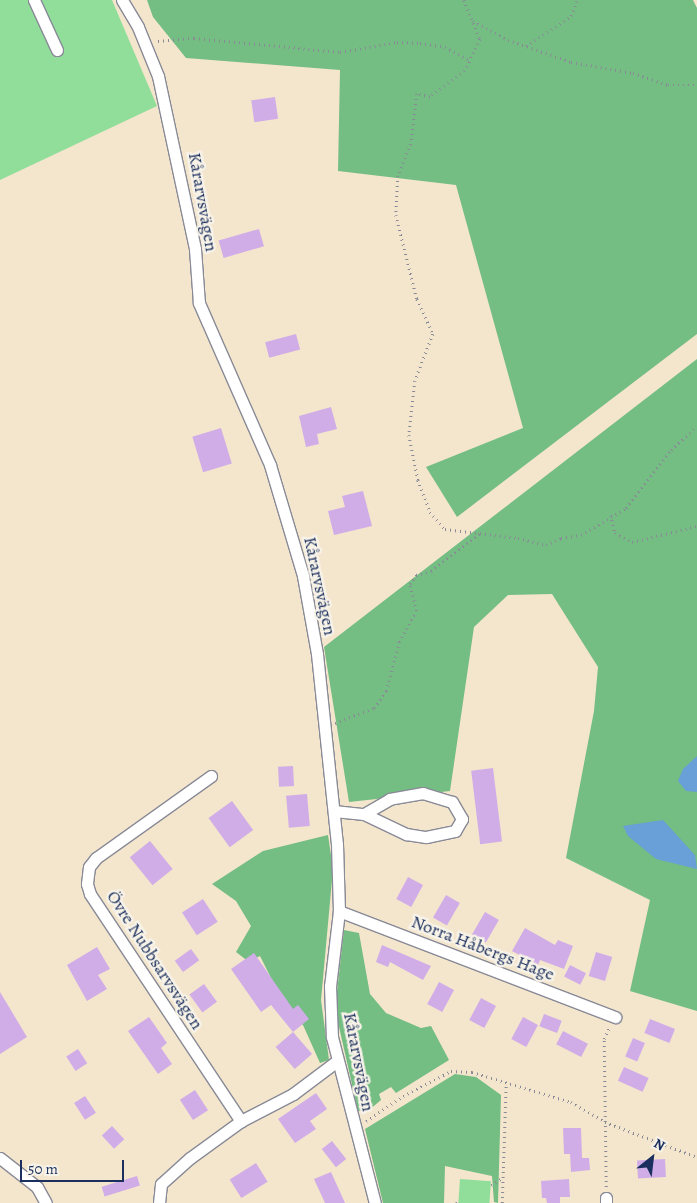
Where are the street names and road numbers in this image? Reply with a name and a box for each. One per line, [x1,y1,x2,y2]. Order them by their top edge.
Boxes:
street label: Kårarvsvägen [184,151,222,253]
street label: Kårarvsvägen [299,535,341,637]
street label: Övre Nubbsarvsvägen [102,887,208,1033]
street label: Norra Håbergs Hage [409,911,557,985]
street label: Kårarvsvägen [339,1011,379,1113]

